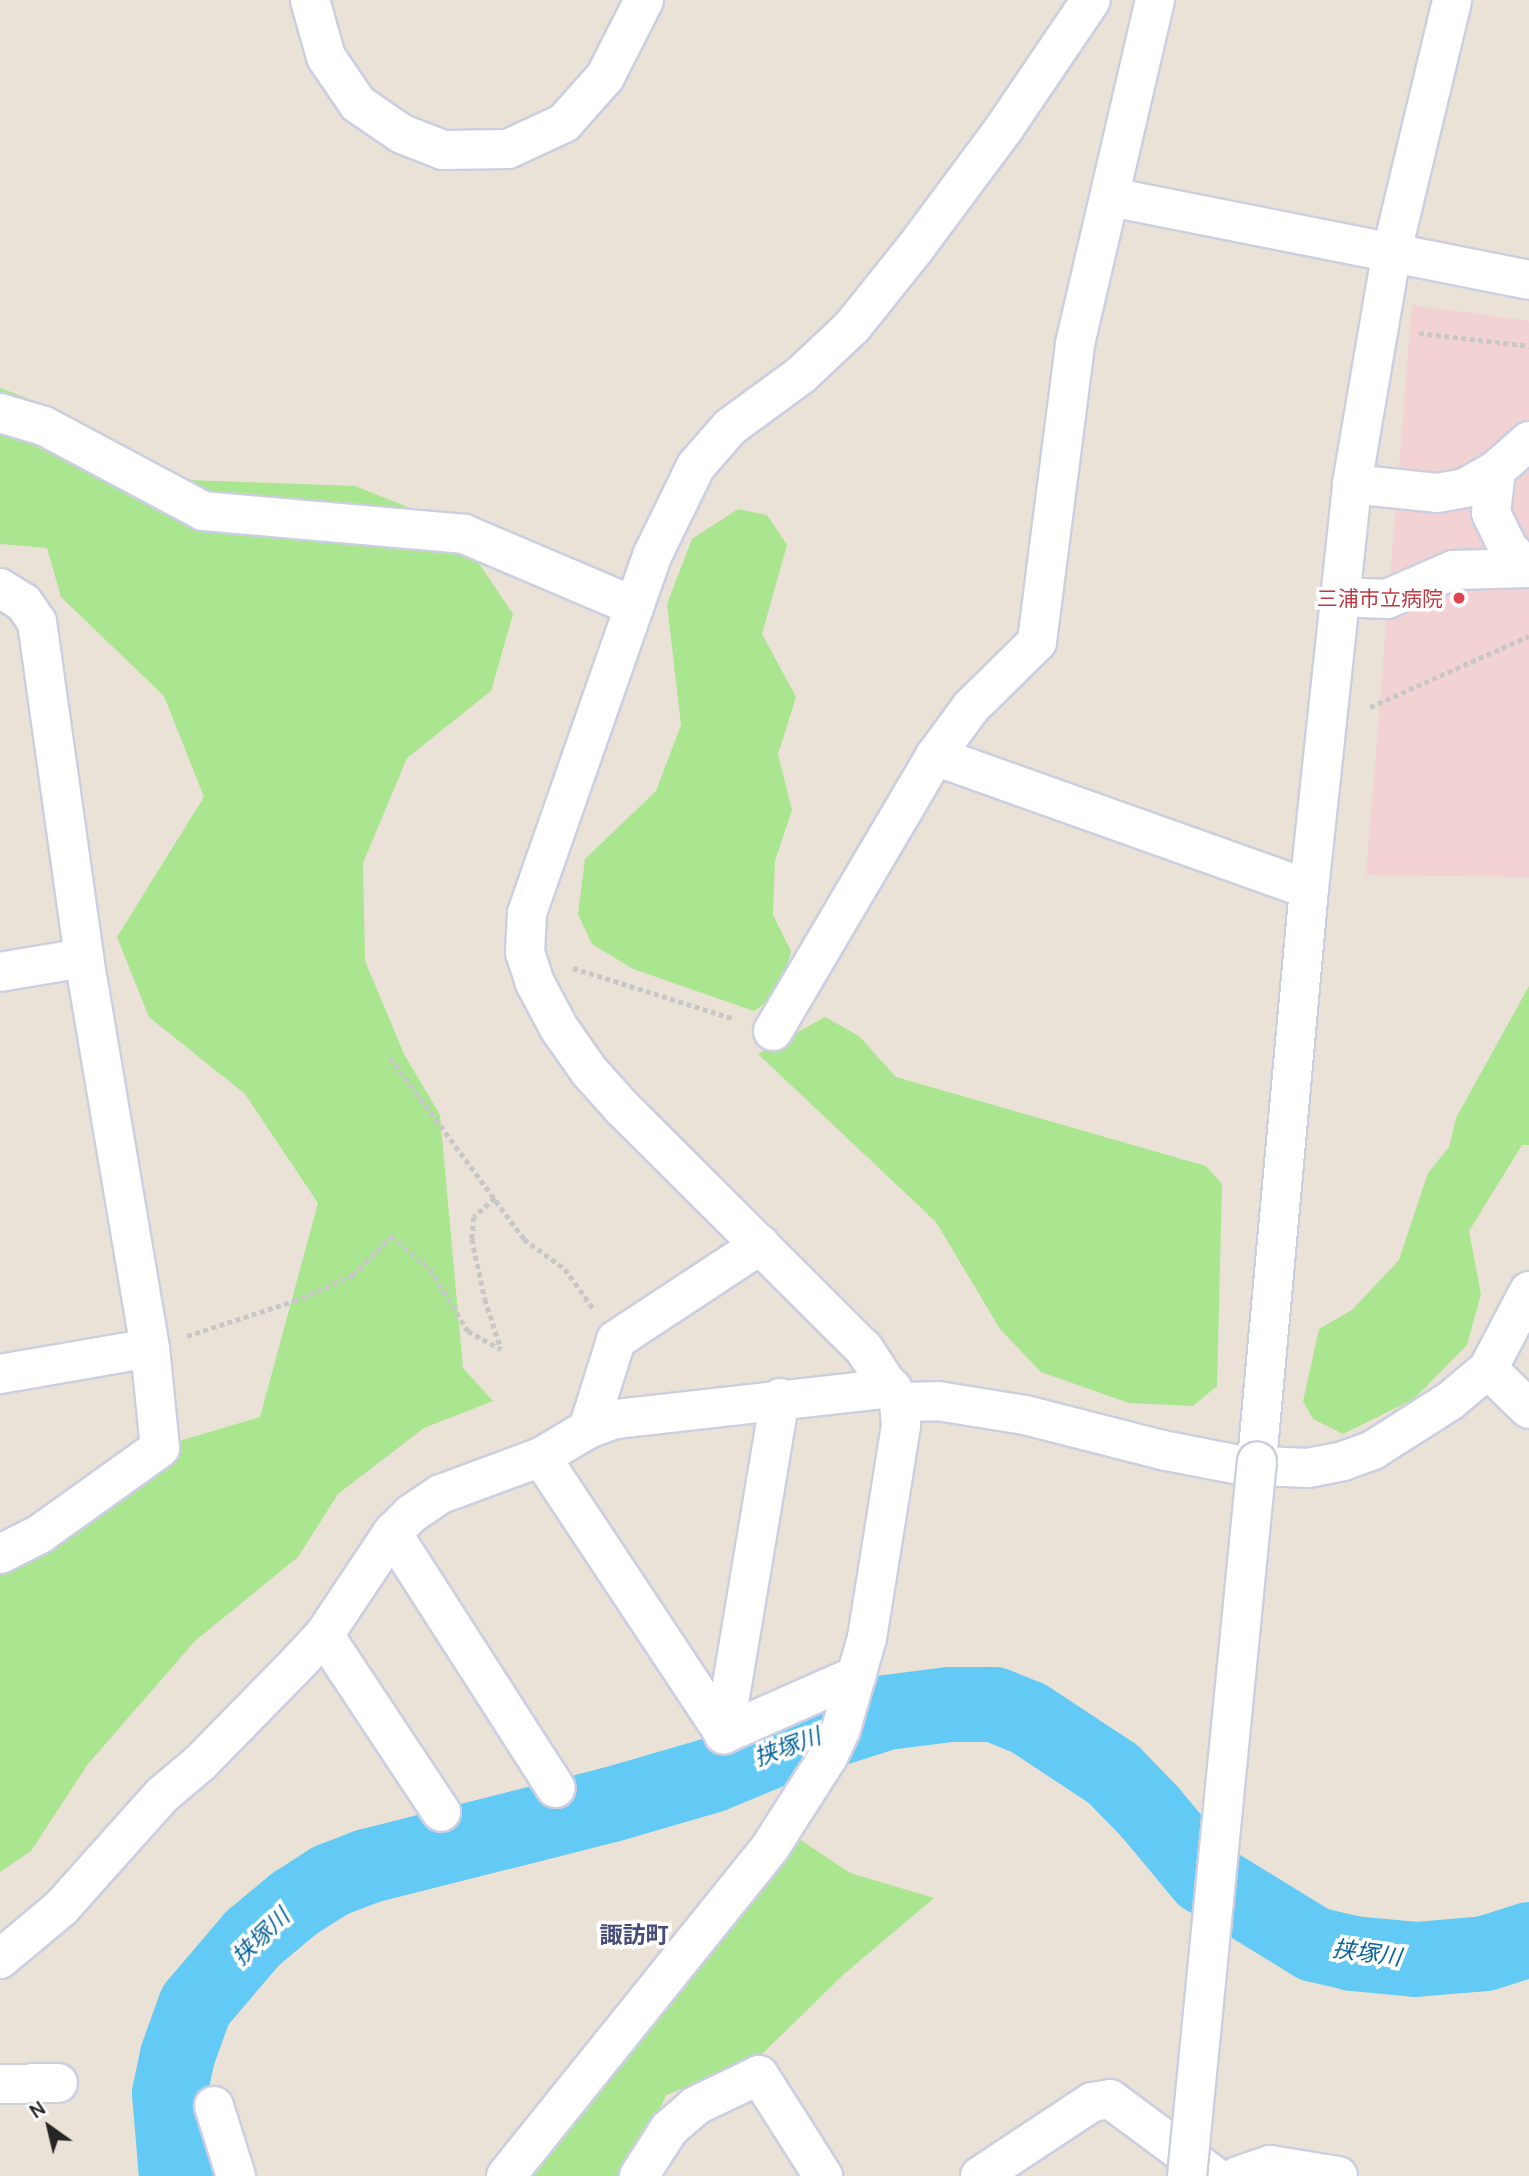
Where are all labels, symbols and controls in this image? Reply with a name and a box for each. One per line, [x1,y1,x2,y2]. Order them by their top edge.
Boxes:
place label: 三浦市立病院 [1317,585,1443,611]
marker: 三浦市立病院 [1449,588,1469,608]
water label: 挟塚川 [750,1721,824,1771]
water label: 挟塚川 [226,1902,294,1970]
district label: 諏訪町 [600,1920,668,1948]
water label: 挟塚川 [1331,1934,1403,1970]
north arrow [14,2092,84,2162]
text: N [24,2095,50,2124]

